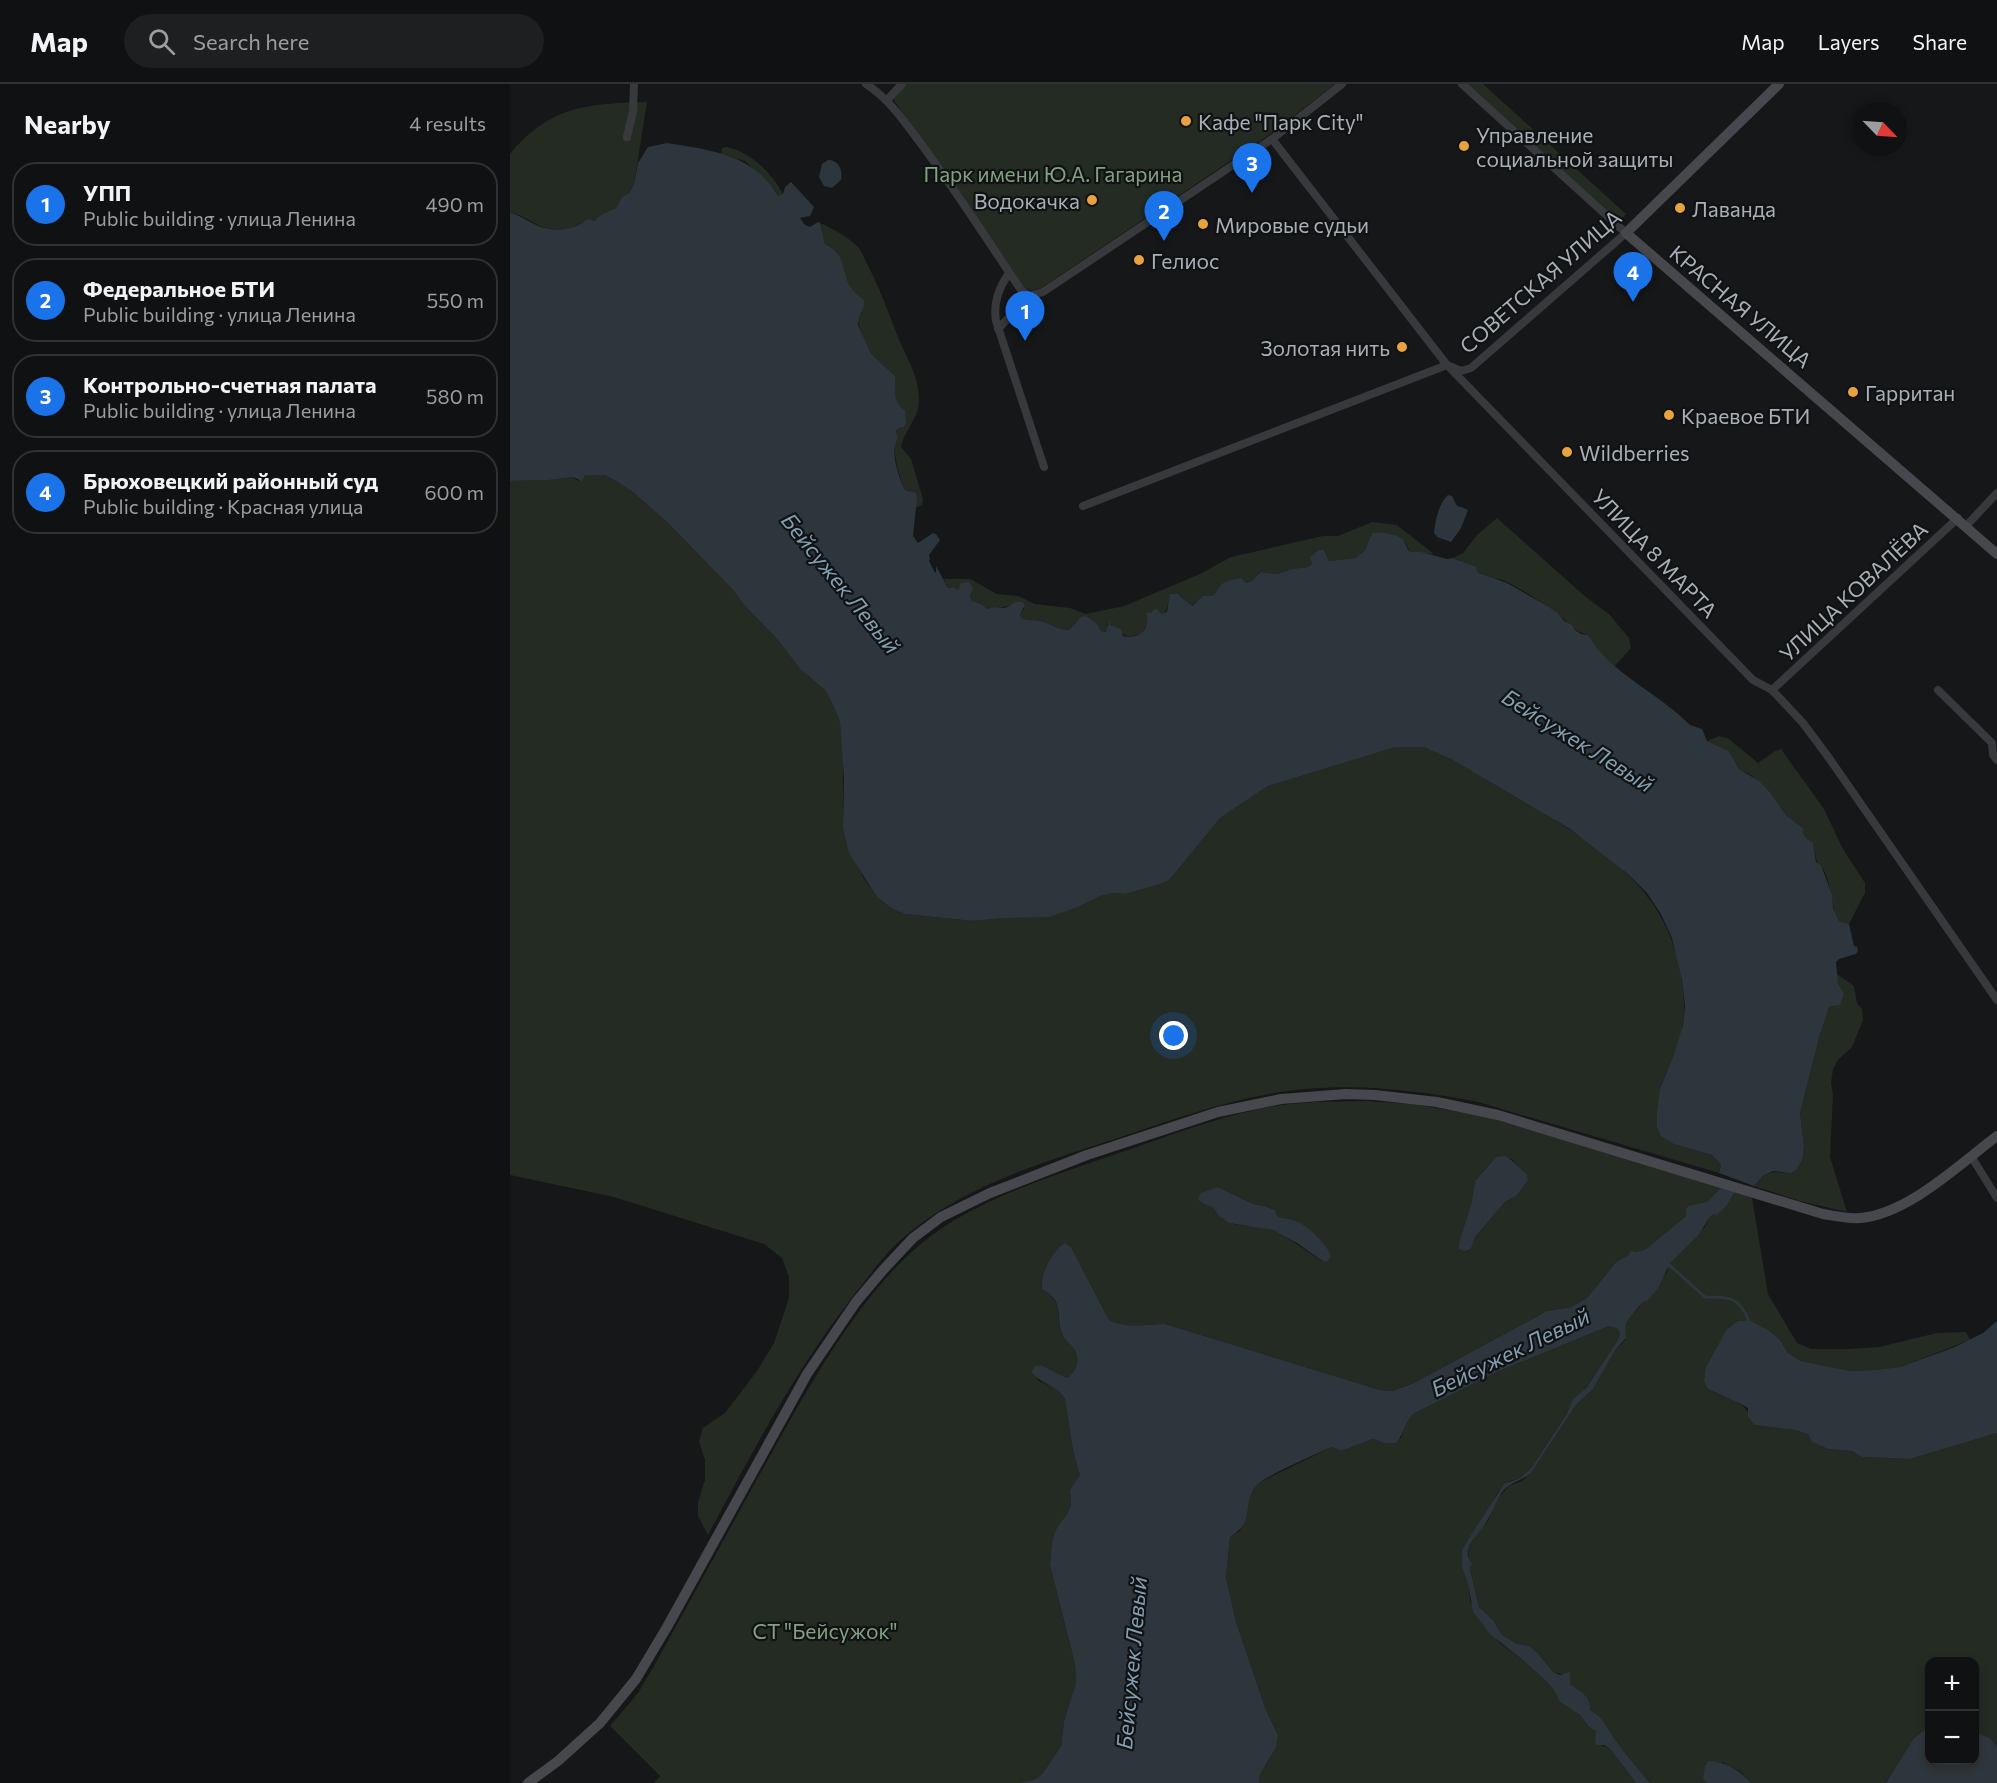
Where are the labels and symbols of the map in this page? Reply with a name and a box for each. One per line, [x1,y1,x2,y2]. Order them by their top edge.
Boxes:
north arrow [1853,102,1907,156]
place label: Кафе "Парк City" [1198,109,1364,134]
marker: Кафе "Парк City" [1179,114,1193,128]
place label: Управление социальной защиты [1476,122,1674,171]
marker: Управление социальной защиты [1457,139,1471,153]
pin: 3 [1232,144,1272,193]
park label: Парк имени Ю.А. Гагарина [924,161,1182,186]
place label: Водокачка [974,188,1080,213]
pin: 2 [1144,192,1184,241]
marker: Водокачка [1085,193,1099,207]
place label: Лаванда [1692,196,1776,221]
marker: Лаванда [1673,201,1687,215]
street label: СОВЕТСКАЯ УЛИЦА [1454,204,1626,358]
place label: Мировые судьи [1215,212,1369,237]
marker: Мировые судьи [1196,217,1210,231]
street label: КРАСНАЯ УЛИЦА [1665,240,1817,372]
place label: Гелиос [1151,248,1219,273]
pin: 4 [1614,252,1652,302]
marker: Гелиос [1132,253,1146,267]
pin: 1 [1006,292,1044,341]
place label: Золотая нить [1261,335,1390,360]
marker: Золотая нить [1395,340,1409,354]
place label: Гарритан [1865,380,1955,405]
marker: Гарритан [1846,385,1860,399]
place label: Краевое БТИ [1681,403,1810,428]
marker: Краевое БТИ [1662,408,1676,422]
place label: Wildberries [1579,440,1690,465]
marker: Wildberries [1560,445,1574,459]
street label: УЛИЦА 8 МАРТА [1587,483,1723,623]
water label: Бейсужек Левый [776,507,906,659]
street label: УЛИЦА КОВАЛЁВА [1774,516,1932,666]
water label: Бейсужек Левый [1497,683,1659,798]
your location [1159,1021,1188,1050]
water label: Бейсужек Левый [1426,1302,1594,1402]
water label: Бейсужек Левый [1110,1575,1152,1750]
park label: СТ "Бейсужок" [753,1618,897,1643]

